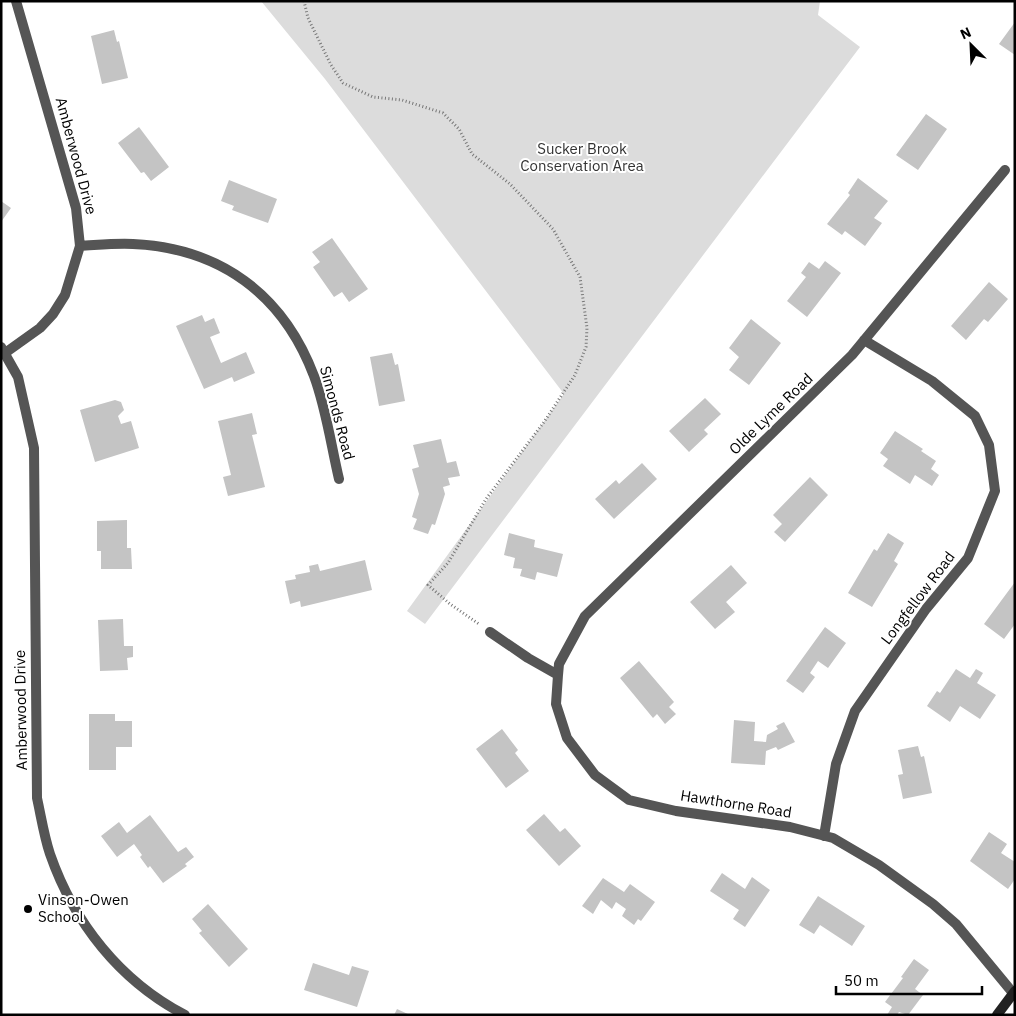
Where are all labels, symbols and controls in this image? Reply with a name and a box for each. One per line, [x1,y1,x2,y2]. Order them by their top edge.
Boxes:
north arrow [946,20,996,70]
text: N [957,23,974,43]
street label: Amberwood Drive [52,95,101,217]
park label: Sucker Brook Conservation Area [520,139,644,175]
street label: Simonds Road [316,364,359,462]
street label: Olde Lyme Road [725,369,816,458]
street label: Longfellow Road [877,548,959,648]
street label: Amberwood Drive [10,650,31,770]
street label: Hawthorne Road [679,785,793,822]
place label: Vinson-Owen School [38,890,129,926]
marker: Vinson-Owen School [22,903,34,915]
scale bar [836,964,982,996]
text: 50 m [844,971,879,990]

